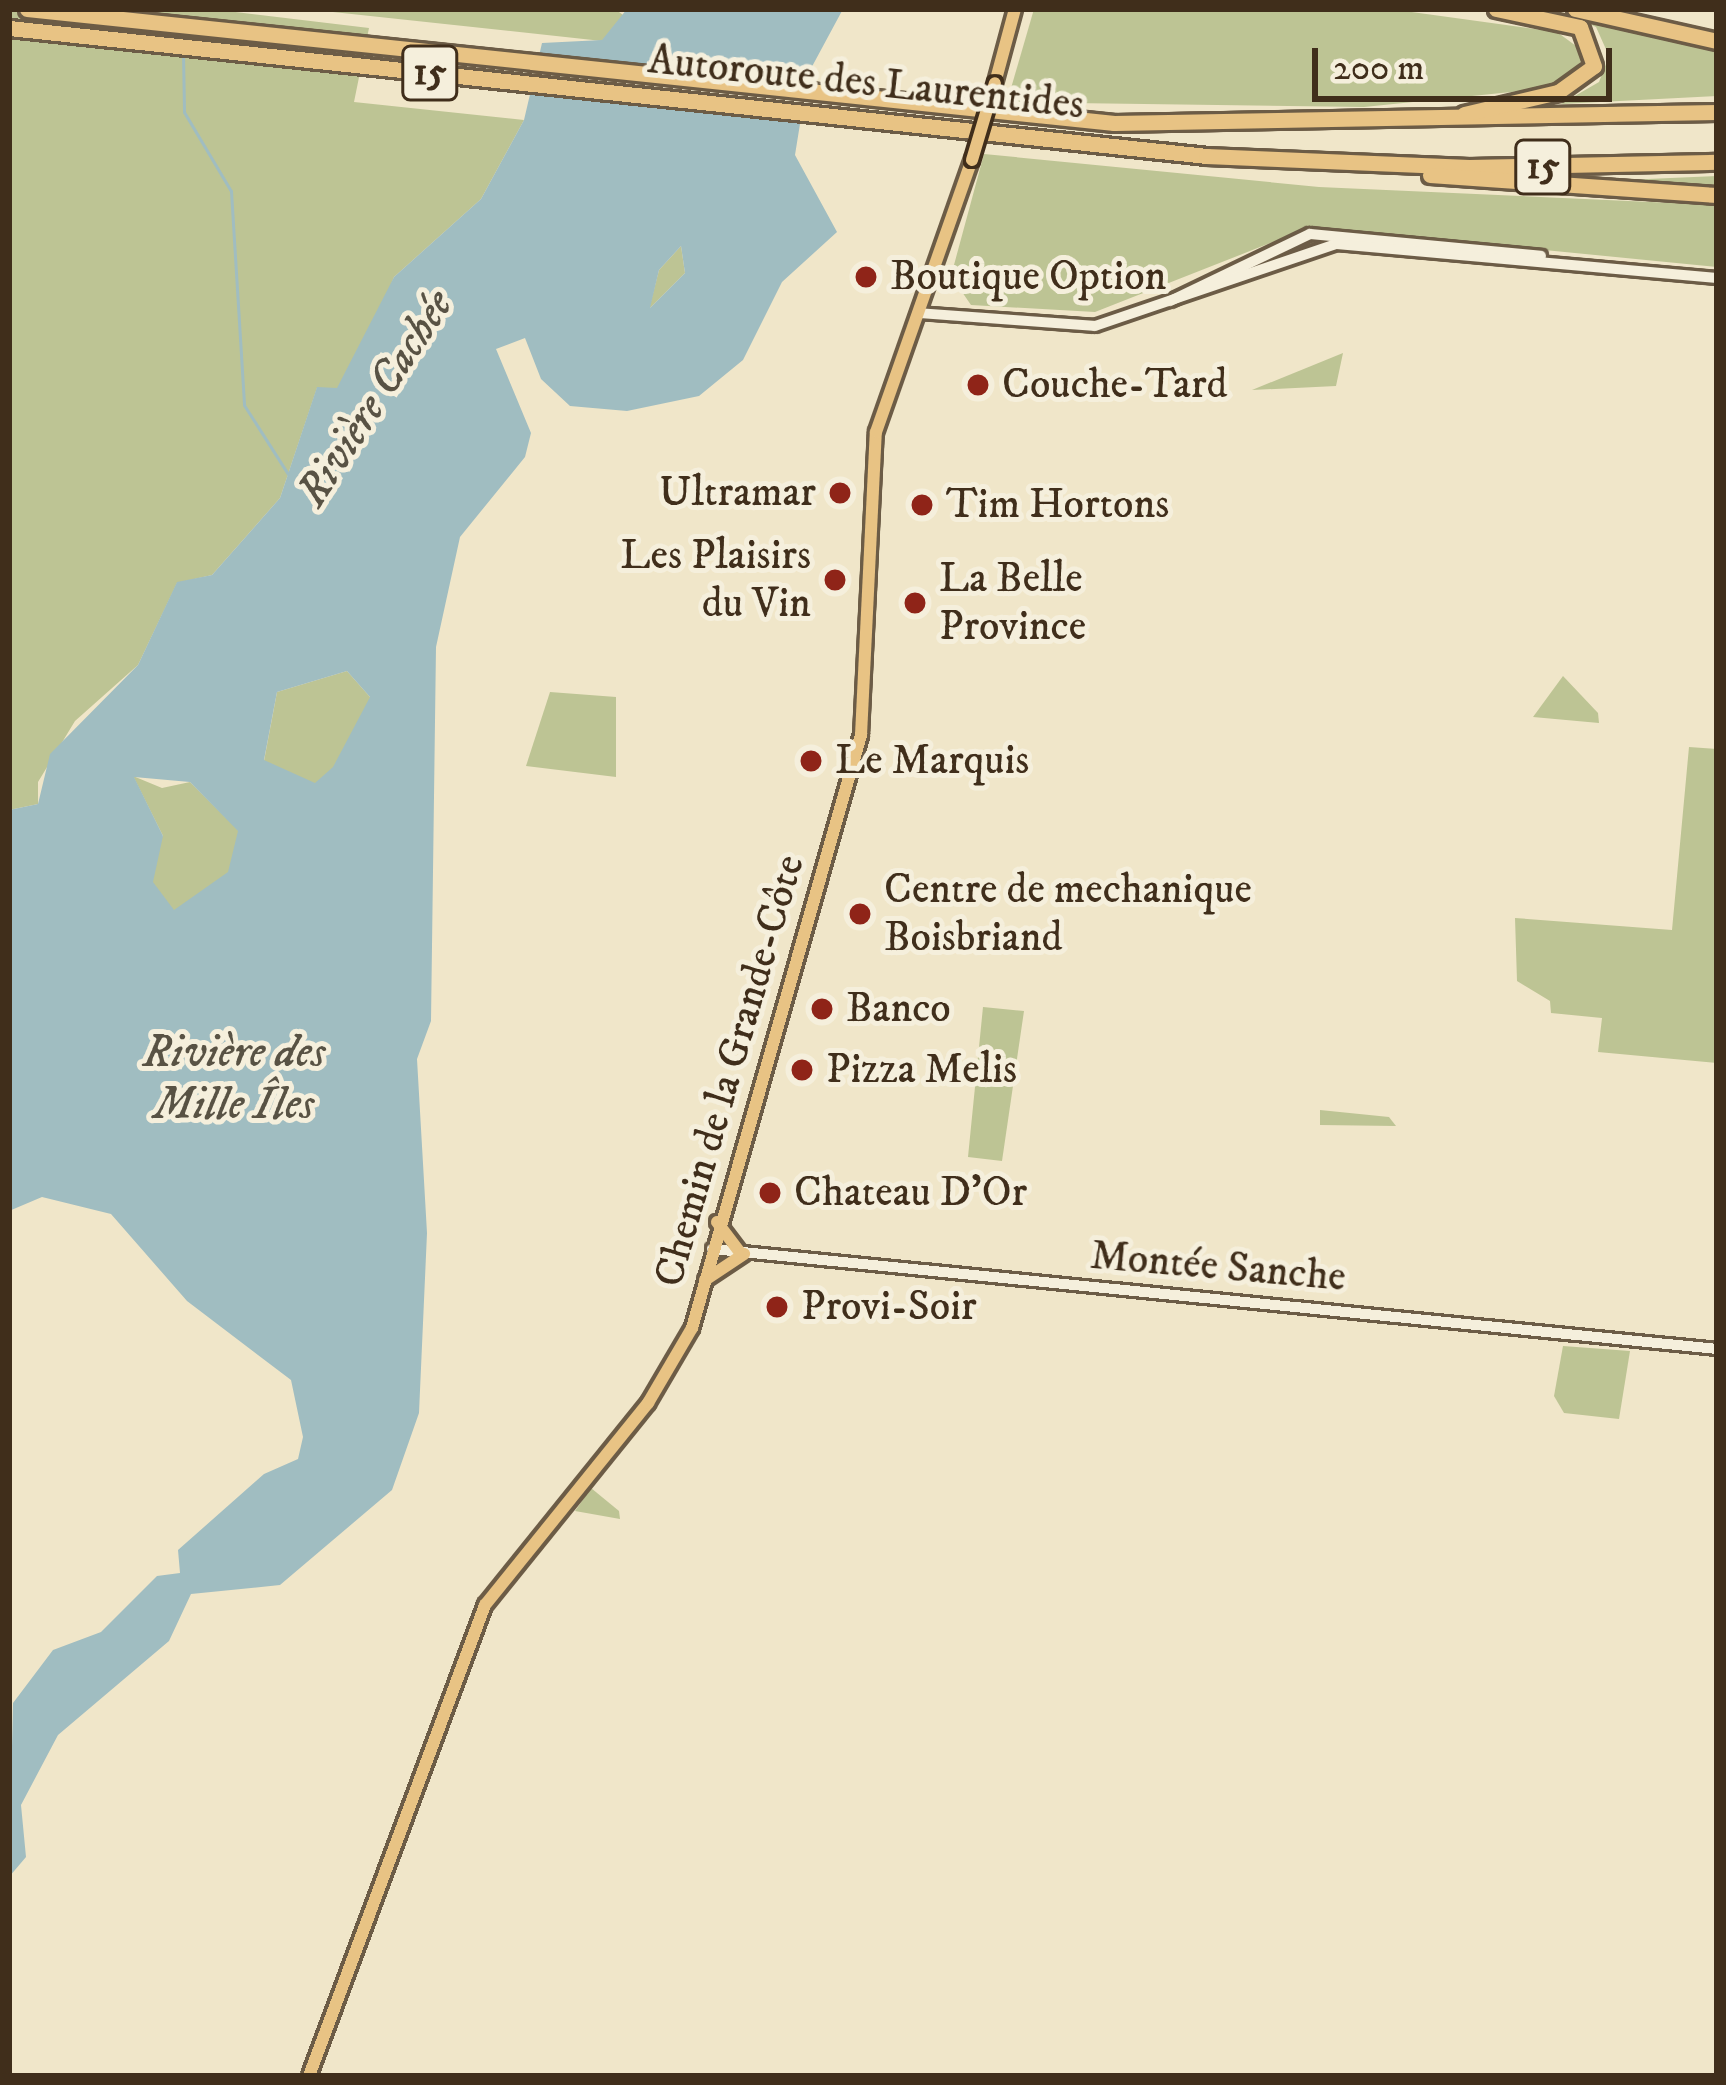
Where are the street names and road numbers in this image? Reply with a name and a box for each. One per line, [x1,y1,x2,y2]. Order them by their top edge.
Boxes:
street label: Autoroute des Laurentides [646,35,1086,131]
road number: 15 [400,40,460,106]
road number: 15 [1513,134,1573,200]
street label: Chemin de la Grande-Côte [644,849,816,1293]
street label: Montée Sanche [1088,1231,1348,1303]

